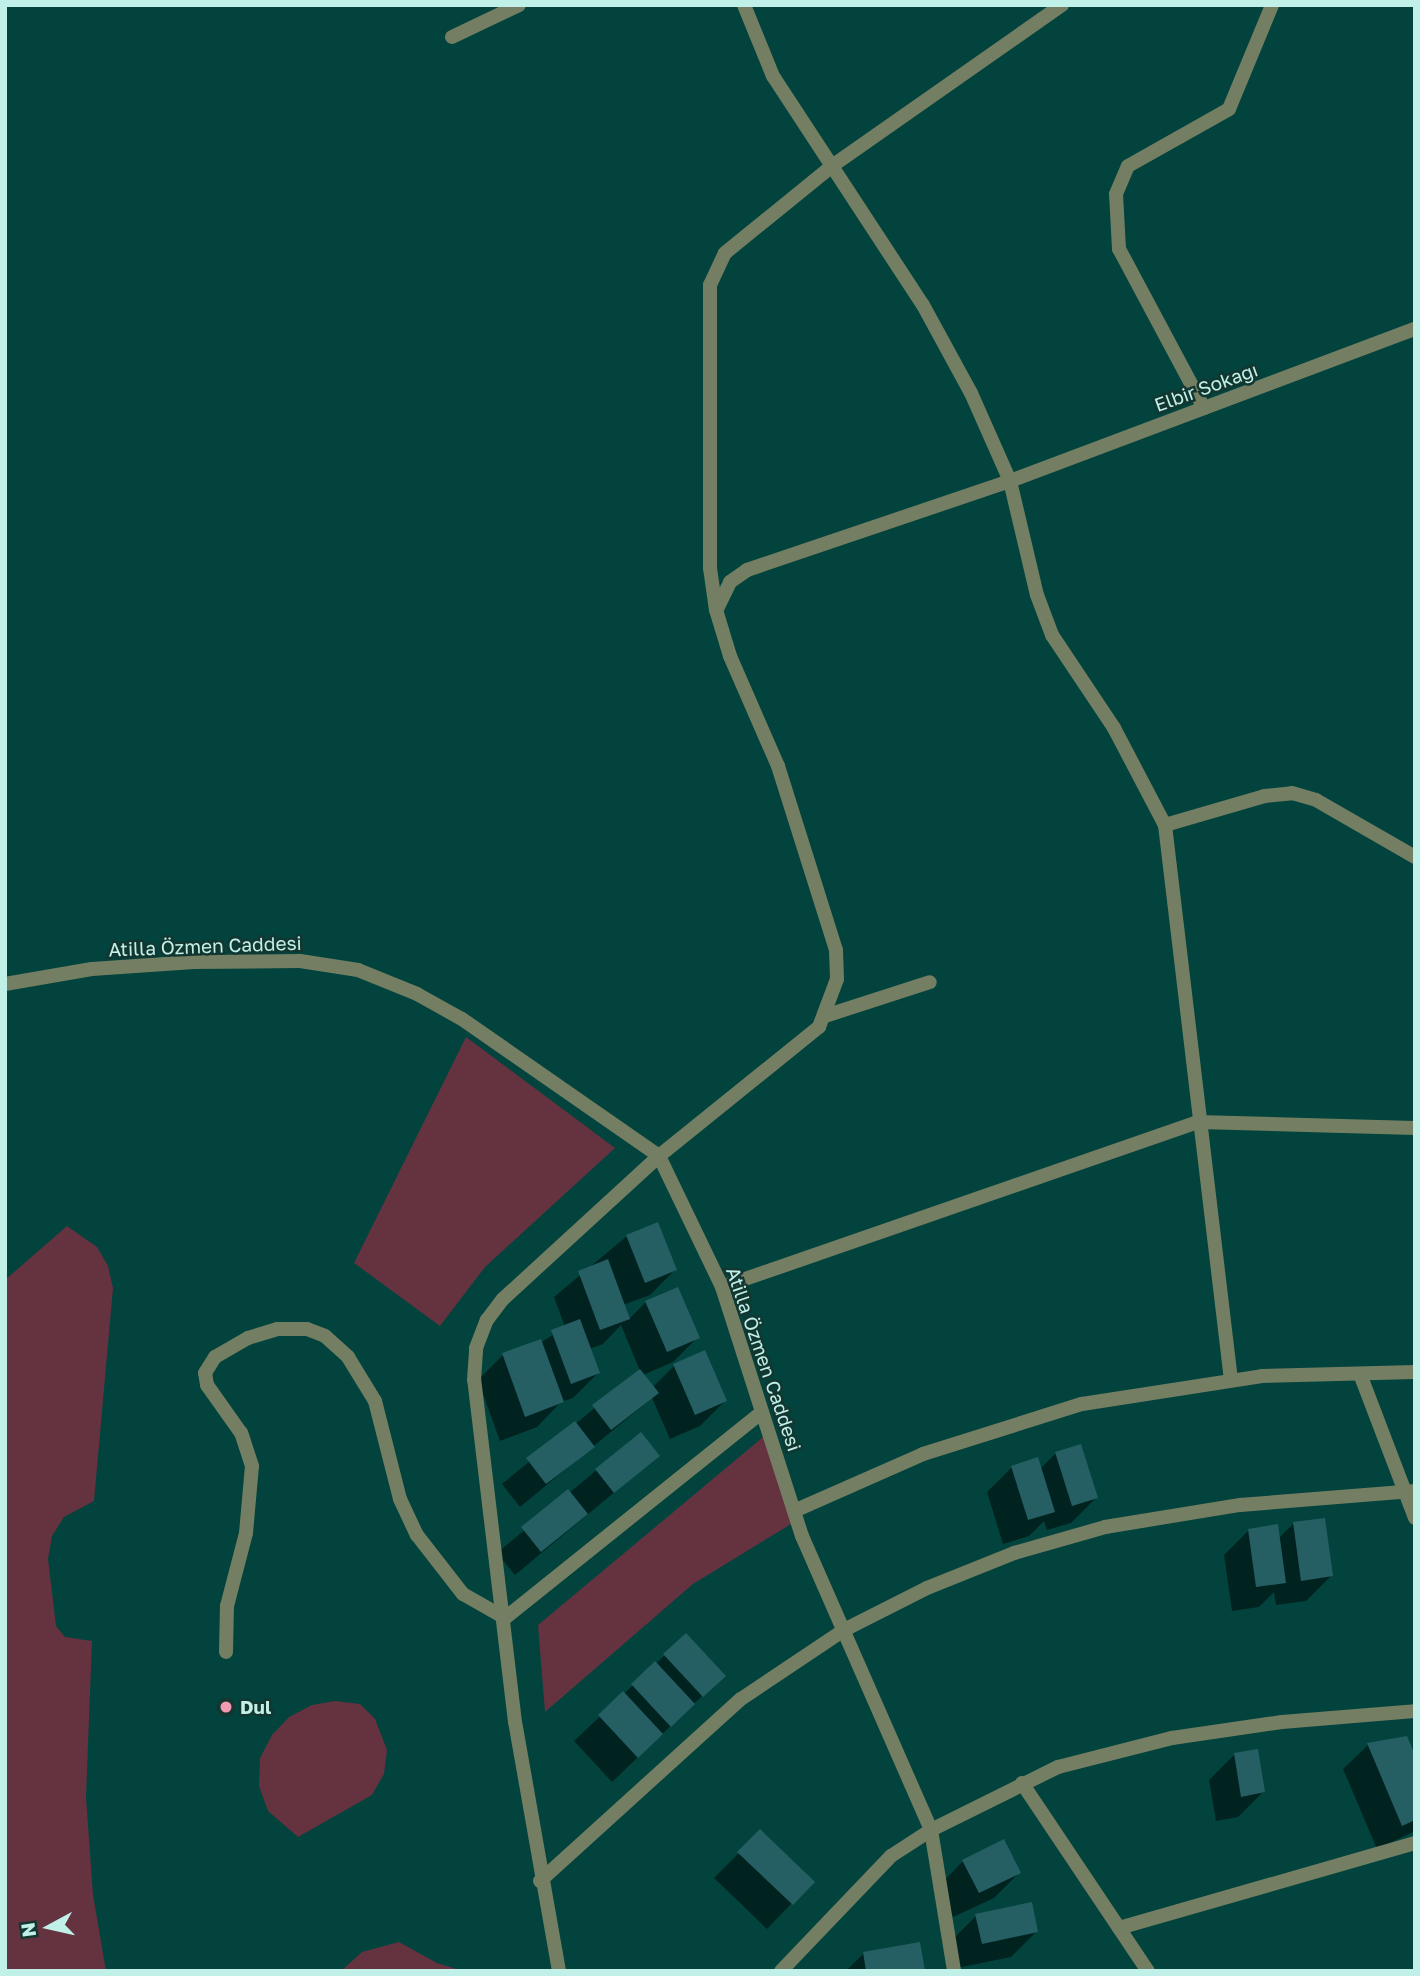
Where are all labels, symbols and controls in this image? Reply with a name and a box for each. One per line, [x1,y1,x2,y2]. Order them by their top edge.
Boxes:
street label: Elbir Sokağı [1151,358,1261,416]
street label: Atilla Özmen Caddesi [108,931,302,961]
street label: Atilla Özmen Caddesi [722,1264,806,1454]
place label: Dul [240,1696,271,1718]
marker: Dul [218,1699,234,1715]
north arrow [14,1892,84,1962]
text: N [15,1921,40,1939]

